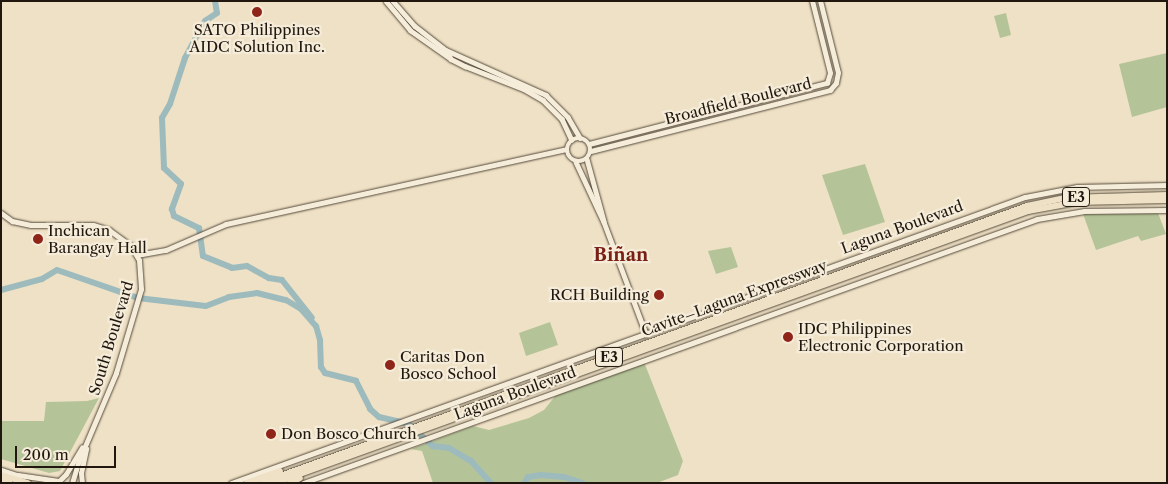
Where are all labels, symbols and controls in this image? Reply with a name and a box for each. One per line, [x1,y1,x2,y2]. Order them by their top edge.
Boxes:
marker: SATO Philippines AIDC Solution Inc. [251,6,263,18]
place label: SATO Philippines AIDC Solution Inc. [189,20,325,55]
street label: Broadfield Boulevard [663,74,813,128]
road number: E3 [1061,186,1091,208]
street label: Laguna Boulevard [839,197,965,257]
place label: Inchican Barangay Hall [48,221,147,256]
marker: Inchican Barangay Hall [32,233,44,245]
district label: Biñan [594,244,648,266]
street label: Cavite–Laguna Expressway [639,256,829,340]
street label: South Boulevard [85,279,137,397]
place label: RCH Building [550,286,649,304]
marker: RCH Building [653,289,665,301]
place label: IDC Philippines Electronic Corporation [798,319,964,354]
marker: IDC Philippines Electronic Corporation [782,331,794,343]
road number: E3 [594,346,624,368]
place label: Caritas Don Bosco School [400,347,496,382]
marker: Caritas Don Bosco School [384,359,396,371]
street label: Laguna Boulevard [452,363,578,423]
place label: Don Bosco Church [281,425,417,443]
marker: Don Bosco Church [265,428,277,440]
scale bar [18,436,119,468]
text: 200 m [23,445,69,464]

